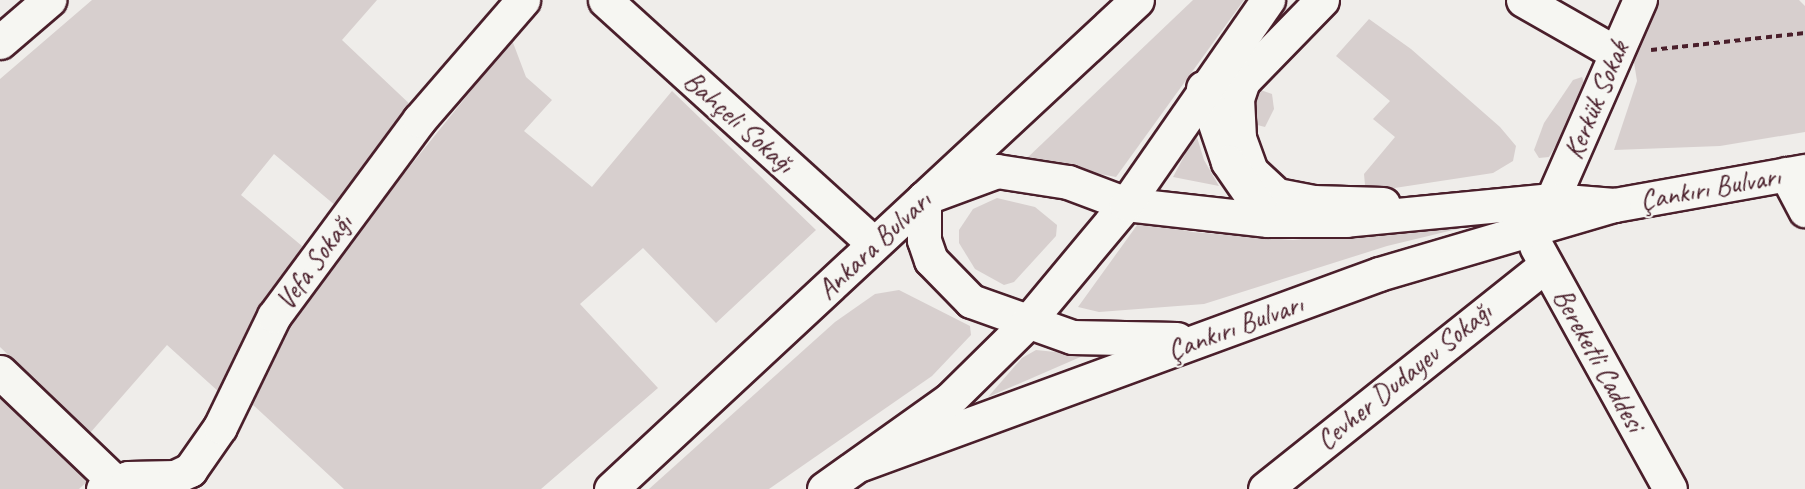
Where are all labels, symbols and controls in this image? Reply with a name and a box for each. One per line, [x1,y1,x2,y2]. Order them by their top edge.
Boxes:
street label: Kerkük Sokak [1556,36,1636,164]
street label: Bahçeli Sokağı [677,64,801,180]
street label: Çankırı Bulvarı [1637,159,1783,217]
street label: Ankara Bulvarı [810,184,938,306]
street label: Vefa Sokağı [269,208,359,316]
street label: Bereketli Caddesi [1546,282,1652,438]
street label: Çankırı Bulvarı [1163,287,1307,367]
street label: Cevher Dudayev Sokağı [1310,296,1498,456]

